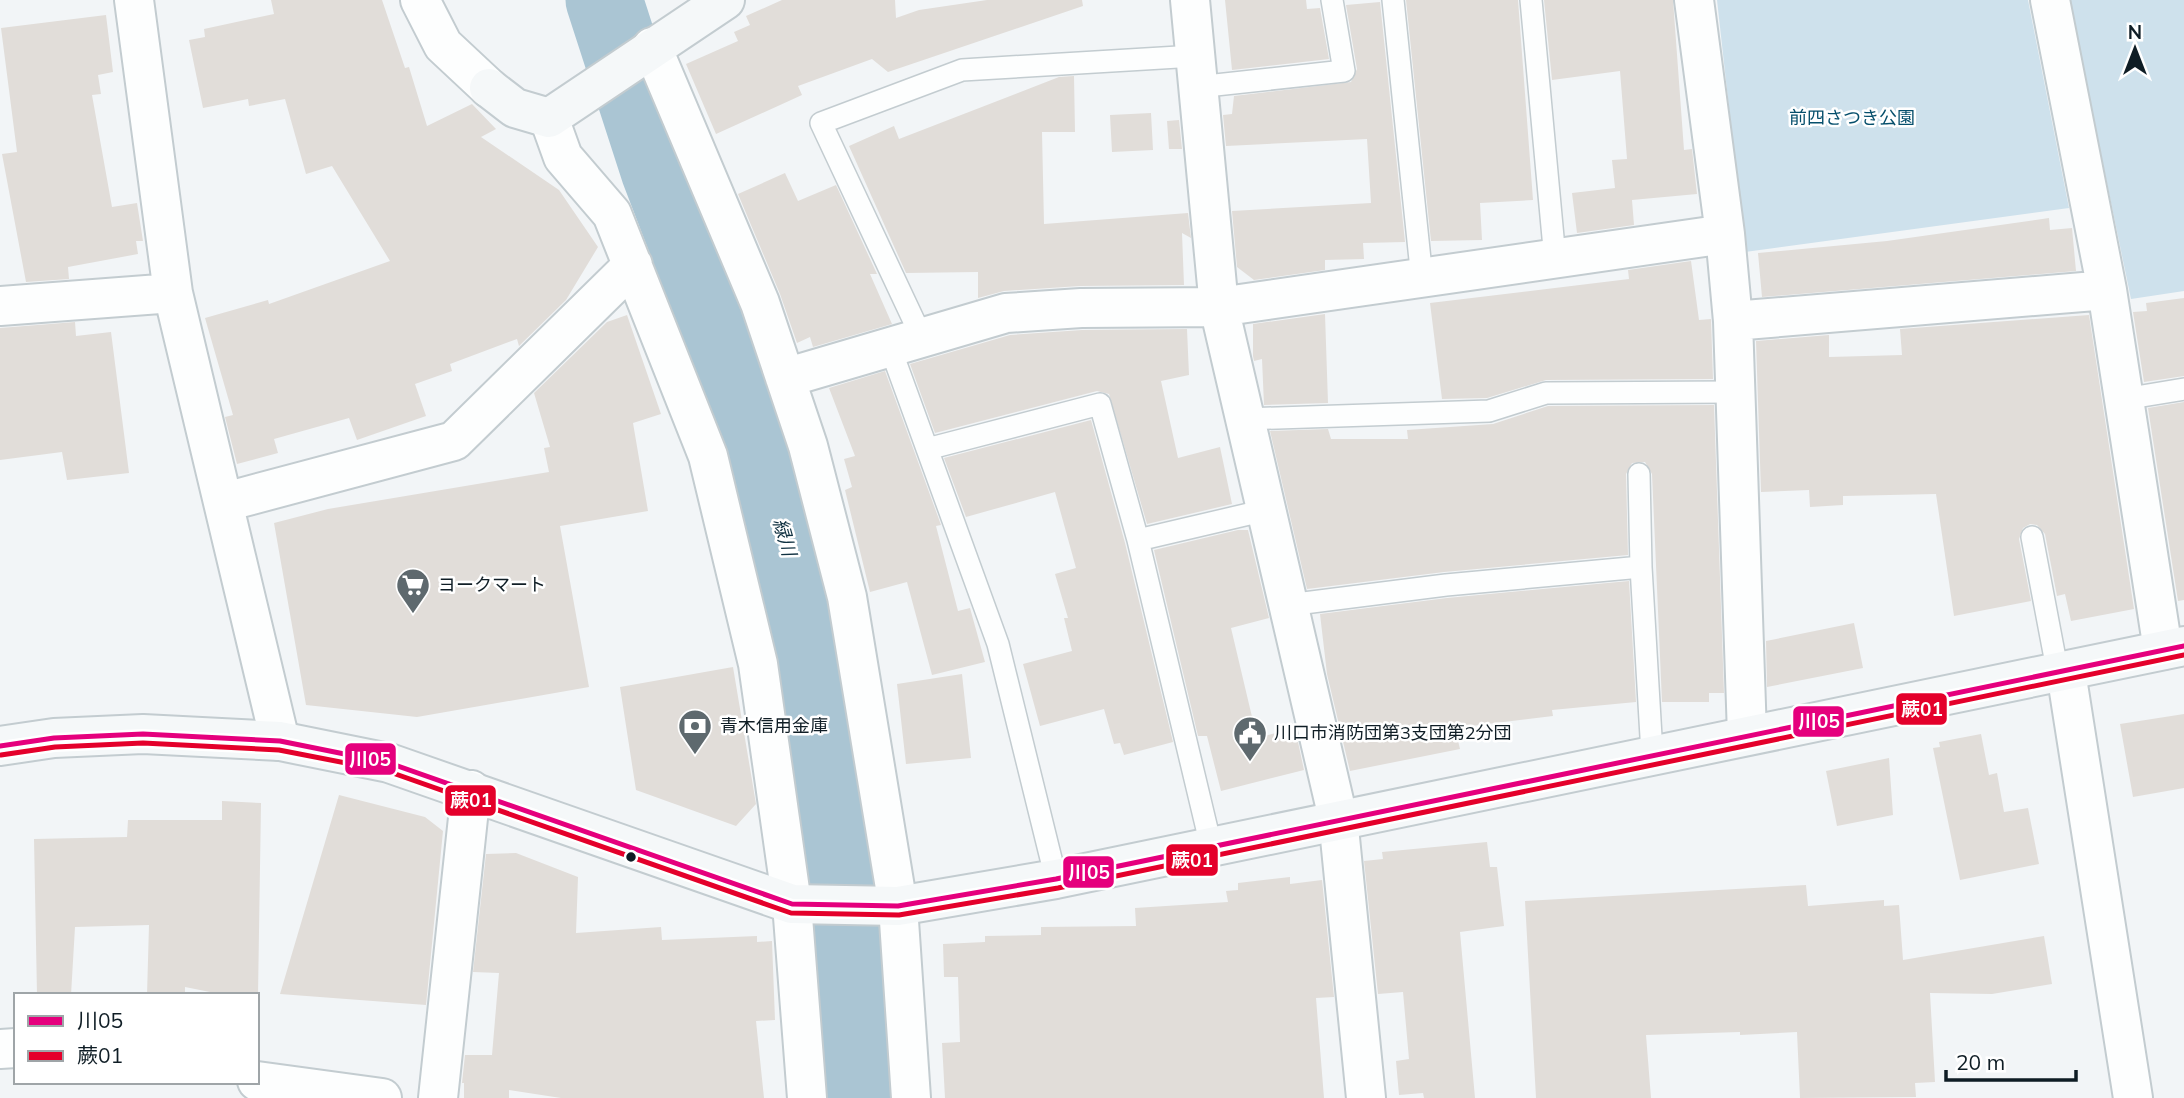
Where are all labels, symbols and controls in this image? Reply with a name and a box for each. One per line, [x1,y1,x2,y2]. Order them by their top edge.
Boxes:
north arrow [2100,14,2170,84]
text: N [2128,20,2142,44]
park label: 前四さつき公園 [1789,106,1915,129]
water label: 緑川 [768,515,802,560]
supermarket icon: ヨークマート [394,566,432,615]
place label: ヨークマート [438,573,546,596]
line badge: 蕨01 [1895,692,1948,726]
text: 蕨01 [1901,697,1943,721]
line badge: 川05 [1792,705,1845,738]
bank icon: 青木信用金庫 [676,707,714,756]
text: 川05 [1798,709,1840,733]
place label: 青木信用金庫 [720,714,828,737]
public building icon: 川口市消防団第3支団第2分団 [1231,714,1269,763]
place label: 川口市消防団第3支団第2分団 [1274,721,1512,744]
line badge: 川05 [344,742,397,776]
text: 川05 [349,747,391,771]
line badge: 蕨01 [444,784,497,817]
text: 蕨01 [450,788,492,812]
line badge: 蕨01 [1165,843,1219,877]
text: 蕨01 [1171,848,1213,872]
unlabelled marker [624,850,638,864]
line badge: 川05 [1062,855,1115,889]
text: 川05 [1068,860,1110,884]
legend [14,993,259,1084]
text: 川05 [77,1007,123,1033]
scale bar [1946,1038,2076,1082]
text: 蕨01 [77,1042,123,1068]
text: 20 m [1956,1049,2005,1075]

